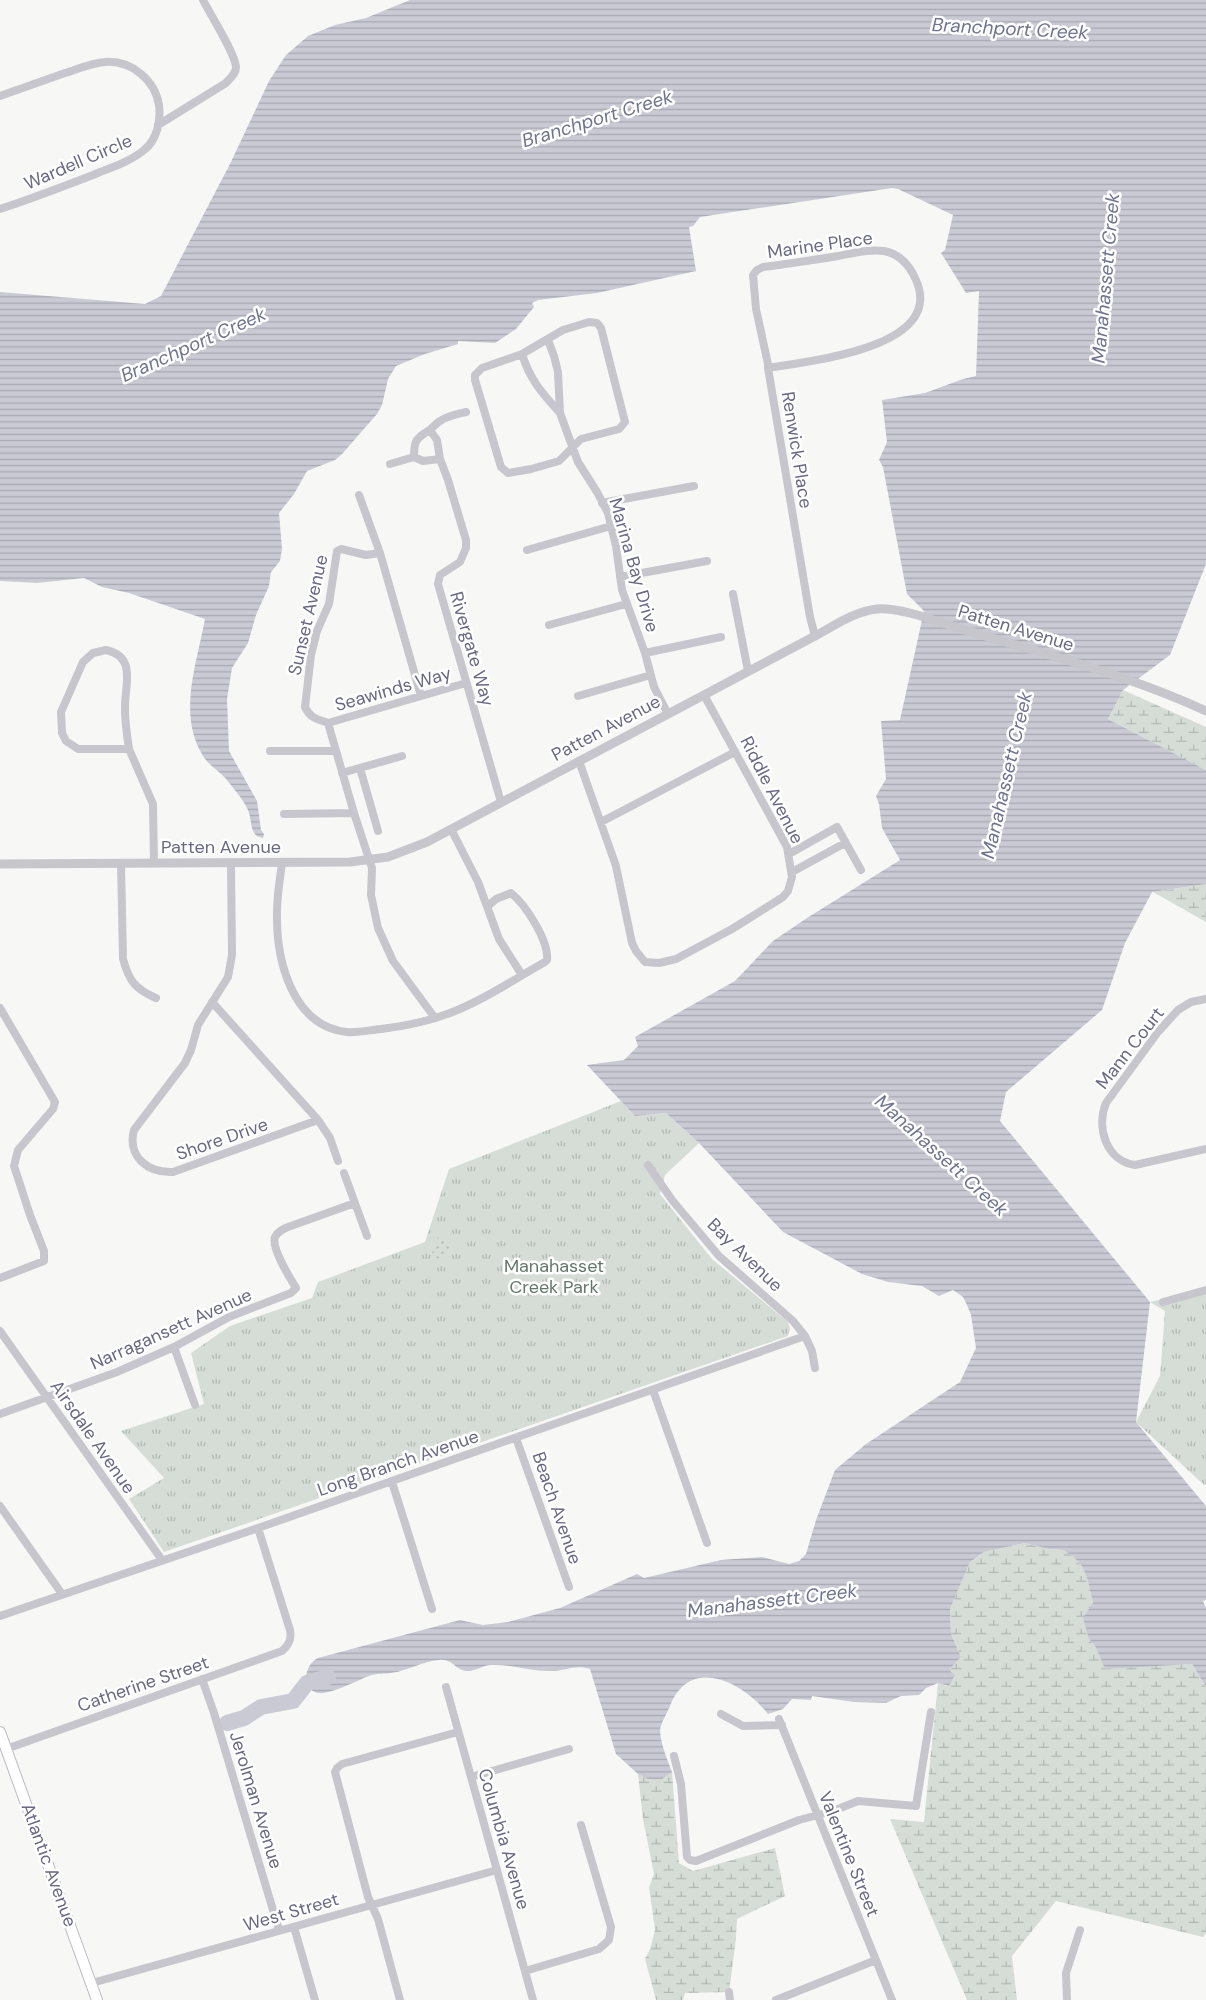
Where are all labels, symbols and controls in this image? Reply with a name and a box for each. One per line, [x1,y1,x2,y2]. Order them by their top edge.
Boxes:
water label: Branchport Creek [931,12,1089,45]
water label: Branchport Creek [519,84,676,153]
street label: Wardell Circle [20,128,136,196]
water label: Manahassett Creek [1086,192,1125,364]
street label: Marine Place [766,226,874,264]
water label: Branchport Creek [117,301,270,388]
street label: Renwick Place [776,390,818,510]
street label: Marina Bay Drive [603,495,665,635]
street label: Sunset Avenue [282,552,334,678]
street label: Rivergate Way [444,589,500,709]
street label: Patten Avenue [955,599,1077,657]
street label: Seawinds Way [332,661,454,717]
street label: Patten Avenue [547,689,665,767]
water label: Manahassett Creek [975,689,1038,861]
street label: Riddle Avenue [735,732,809,848]
street label: Patten Avenue [161,835,281,859]
street label: Mann Court [1090,1002,1170,1094]
water label: Manahassett Creek [870,1089,1014,1222]
street label: Shore Drive [173,1112,271,1166]
street label: Bay Avenue [702,1213,788,1297]
park label: Manahasset Creek Park [504,1254,604,1299]
street label: Narragansett Avenue [86,1283,256,1375]
street label: Airsdale Avenue [45,1376,141,1498]
street label: Long Branch Avenue [314,1424,482,1502]
street label: Beach Avenue [527,1449,587,1567]
water label: Manahassett Creek [686,1578,859,1623]
street label: Catherine Street [74,1650,212,1718]
street label: Jerolman Avenue [224,1728,288,1872]
street label: Columbia Avenue [472,1766,536,1912]
street label: Valentine Street [813,1788,885,1920]
street label: Atlantic Avenue [15,1800,83,1930]
street label: West Street [240,1887,342,1937]

